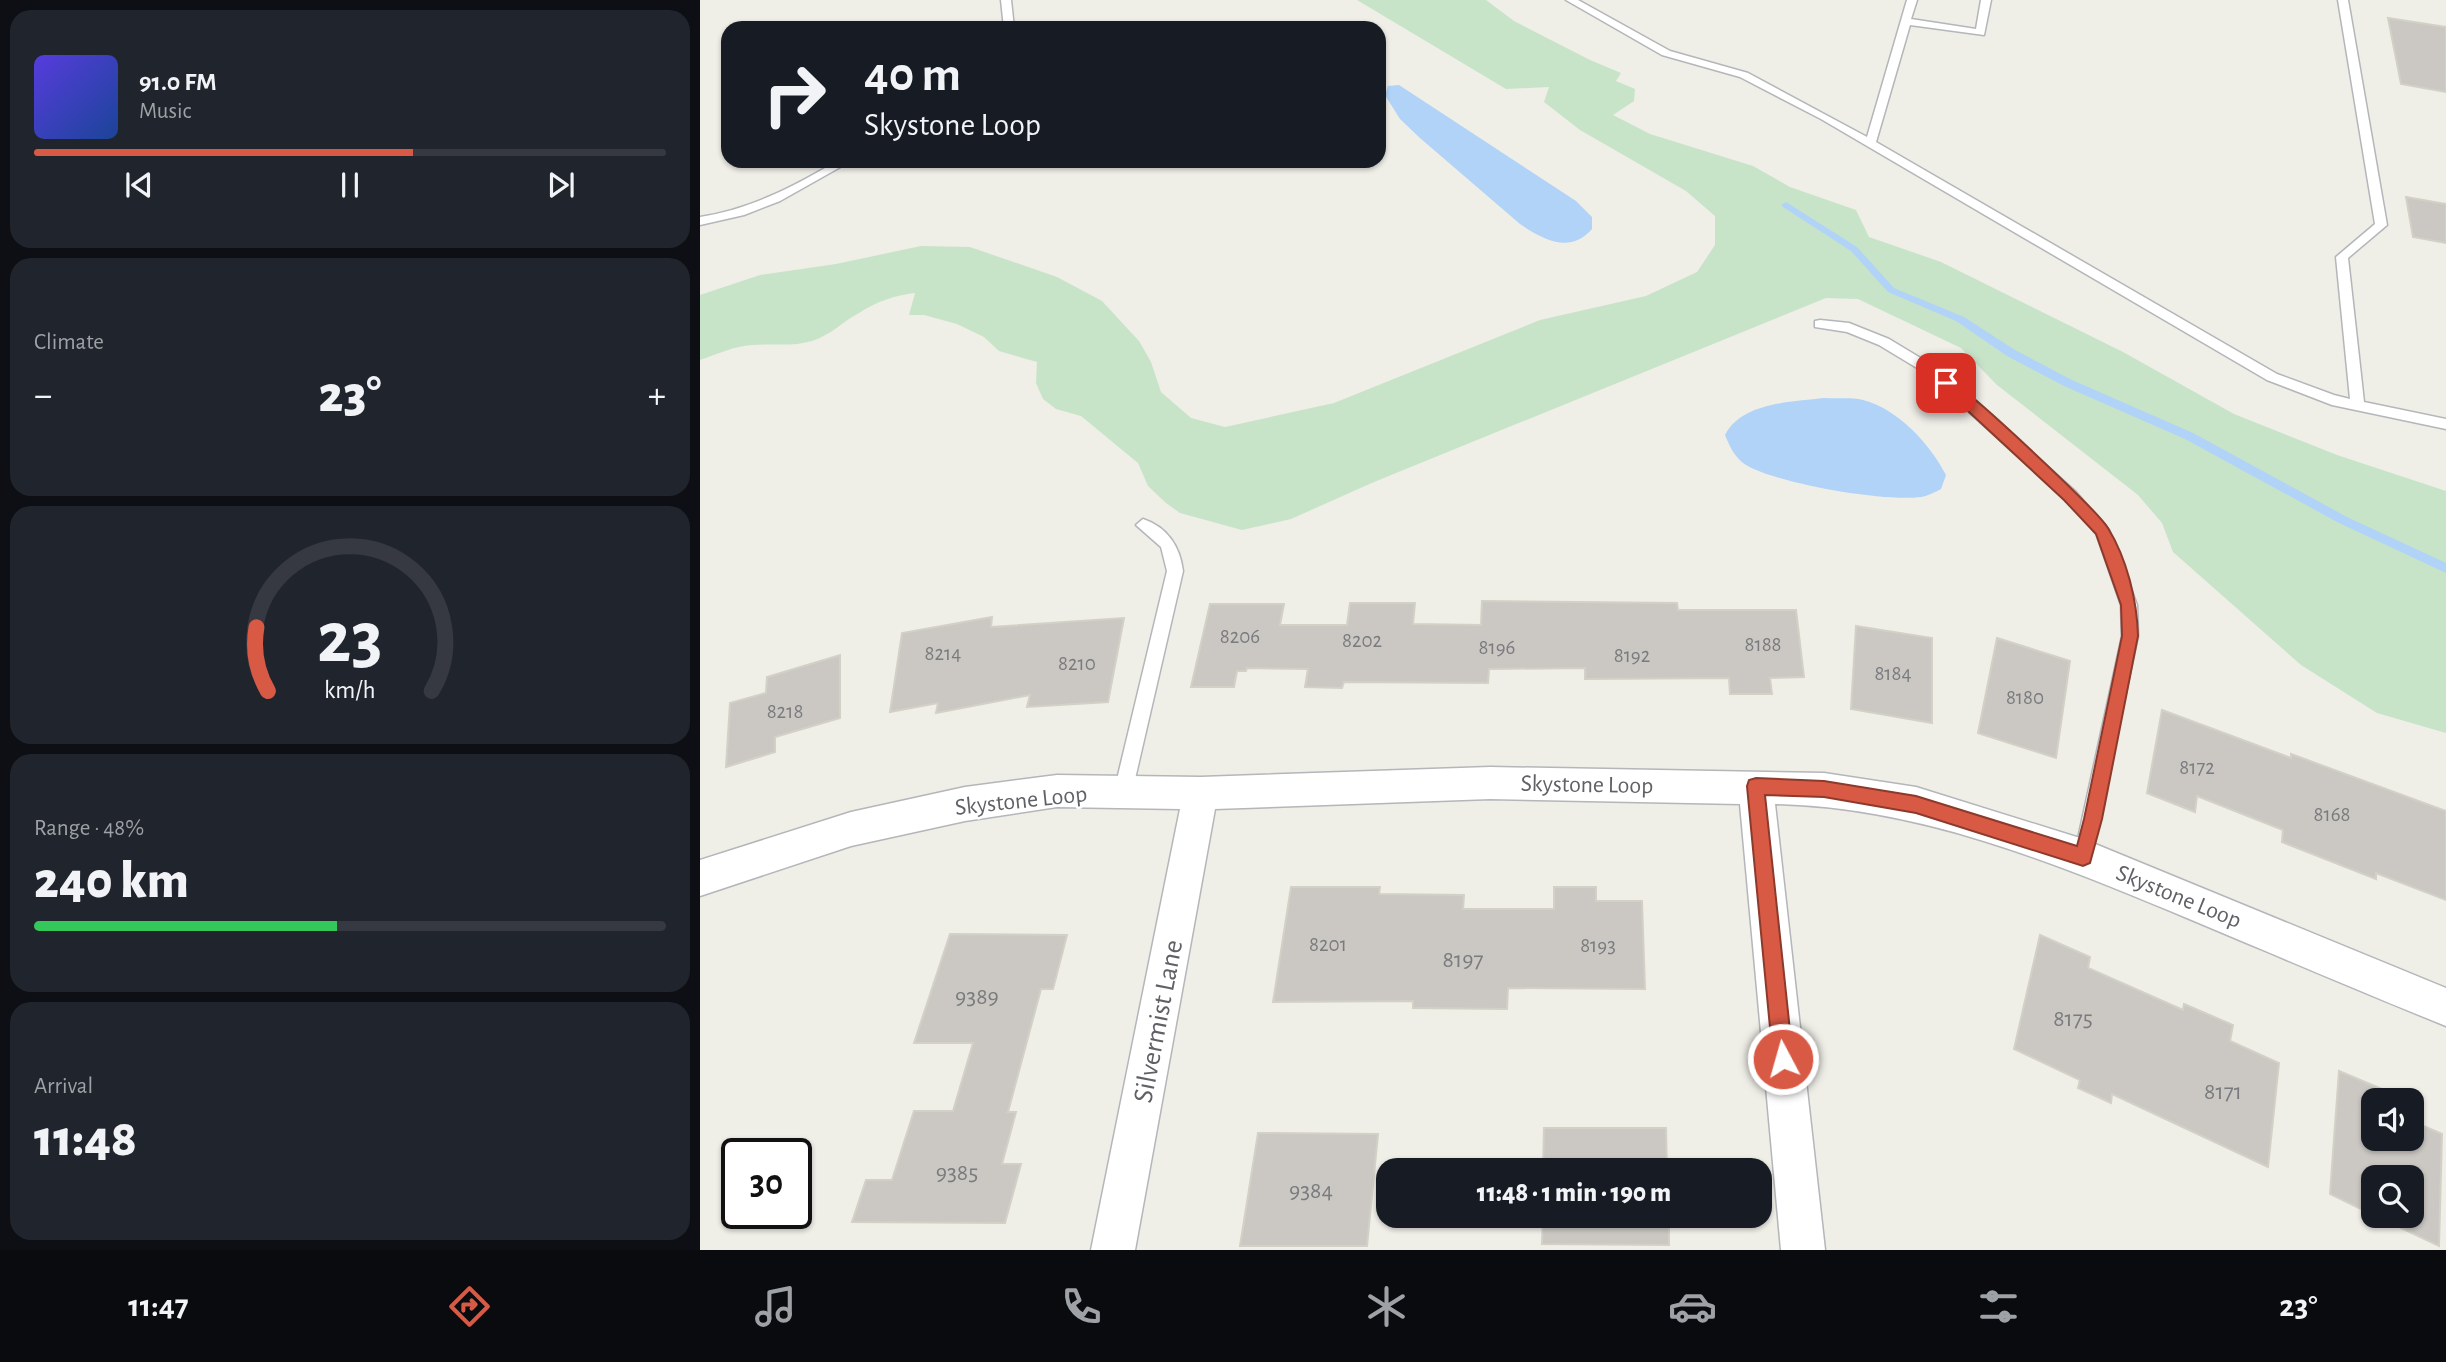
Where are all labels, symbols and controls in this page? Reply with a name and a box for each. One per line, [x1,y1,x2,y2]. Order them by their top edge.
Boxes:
icon: right [749,49,840,140]
text: 40 m [864,51,961,100]
text: 91.0 FM [139,69,217,95]
text: Music [139,100,191,123]
text: Skystone Loop [864,109,1041,141]
icon: previous [120,166,158,204]
icon: pause [331,166,369,204]
icon: next [542,166,580,204]
text: Climate [34,331,104,354]
pin [1916,353,1976,413]
icon: arrive [1927,364,1965,402]
text: 23° [319,369,381,421]
text: − [34,377,52,415]
text: + [648,377,666,415]
text: 23 [317,603,383,676]
house number: 8206 [1220,626,1260,647]
house number: 8202 [1342,630,1382,651]
house number: 8188 [1744,634,1782,655]
house number: 8196 [1479,637,1515,658]
house number: 8214 [925,643,961,664]
house number: 8192 [1614,645,1650,666]
house number: 8210 [1058,653,1096,674]
house number: 8184 [1874,663,1912,684]
text: km/h [324,678,376,703]
house number: 8180 [2006,687,2044,708]
house number: 8218 [767,701,803,722]
house number: 8172 [2179,757,2215,778]
street label: Skystone Loop [1520,772,1654,798]
street label: Skystone Loop [954,782,1088,820]
house number: 8168 [2313,804,2351,825]
text: Range · 48% [34,817,144,840]
text: 240 km [34,855,189,907]
street label: Skystone Loop [2113,861,2245,933]
house number: 8201 [1309,934,1347,955]
house number: 8193 [1580,935,1616,956]
street label: Silvermist Lane [1129,938,1188,1105]
house number: 8197 [1443,948,1483,972]
house number: 9389 [955,985,999,1009]
house number: 8175 [2053,1007,2093,1031]
position arrow [1746,1022,1820,1096]
text: Arrival [34,1075,93,1098]
house number: 8171 [2204,1080,2242,1104]
map controls [2361,1088,2424,1228]
button: sound [2361,1088,2424,1151]
text: 11:48 [34,1113,137,1165]
speed limit sign: 30 [721,1138,812,1229]
house number: 9385 [936,1161,978,1185]
button: search [2361,1165,2424,1228]
house number: 9384 [1289,1179,1333,1203]
text: 11:48 · 1 min · 190 m [1477,1180,1671,1206]
icon: directions [445,1282,494,1331]
icon: music [751,1282,800,1331]
icon: phone [1057,1282,1106,1331]
icon: climate [1362,1282,1411,1331]
icon: car [1668,1282,1717,1331]
icon: filters [1974,1282,2023,1331]
text: 11:47 [128,1290,189,1322]
text: 23° [2279,1290,2318,1322]

